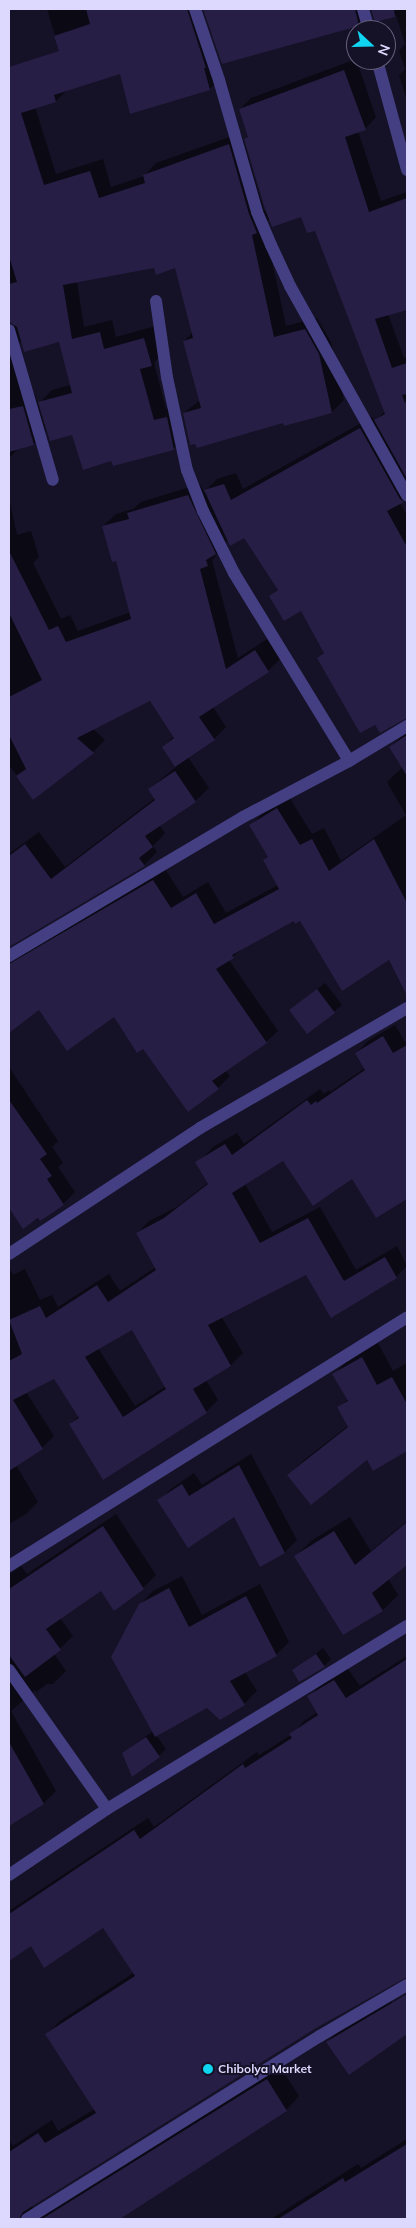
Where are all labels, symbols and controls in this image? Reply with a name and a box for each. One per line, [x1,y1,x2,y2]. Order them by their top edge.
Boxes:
north arrow [346,20,396,70]
text: N [374,42,394,58]
place label: Chibolya Market [218,2062,312,2076]
marker: Chibolya Market [202,2063,214,2075]

